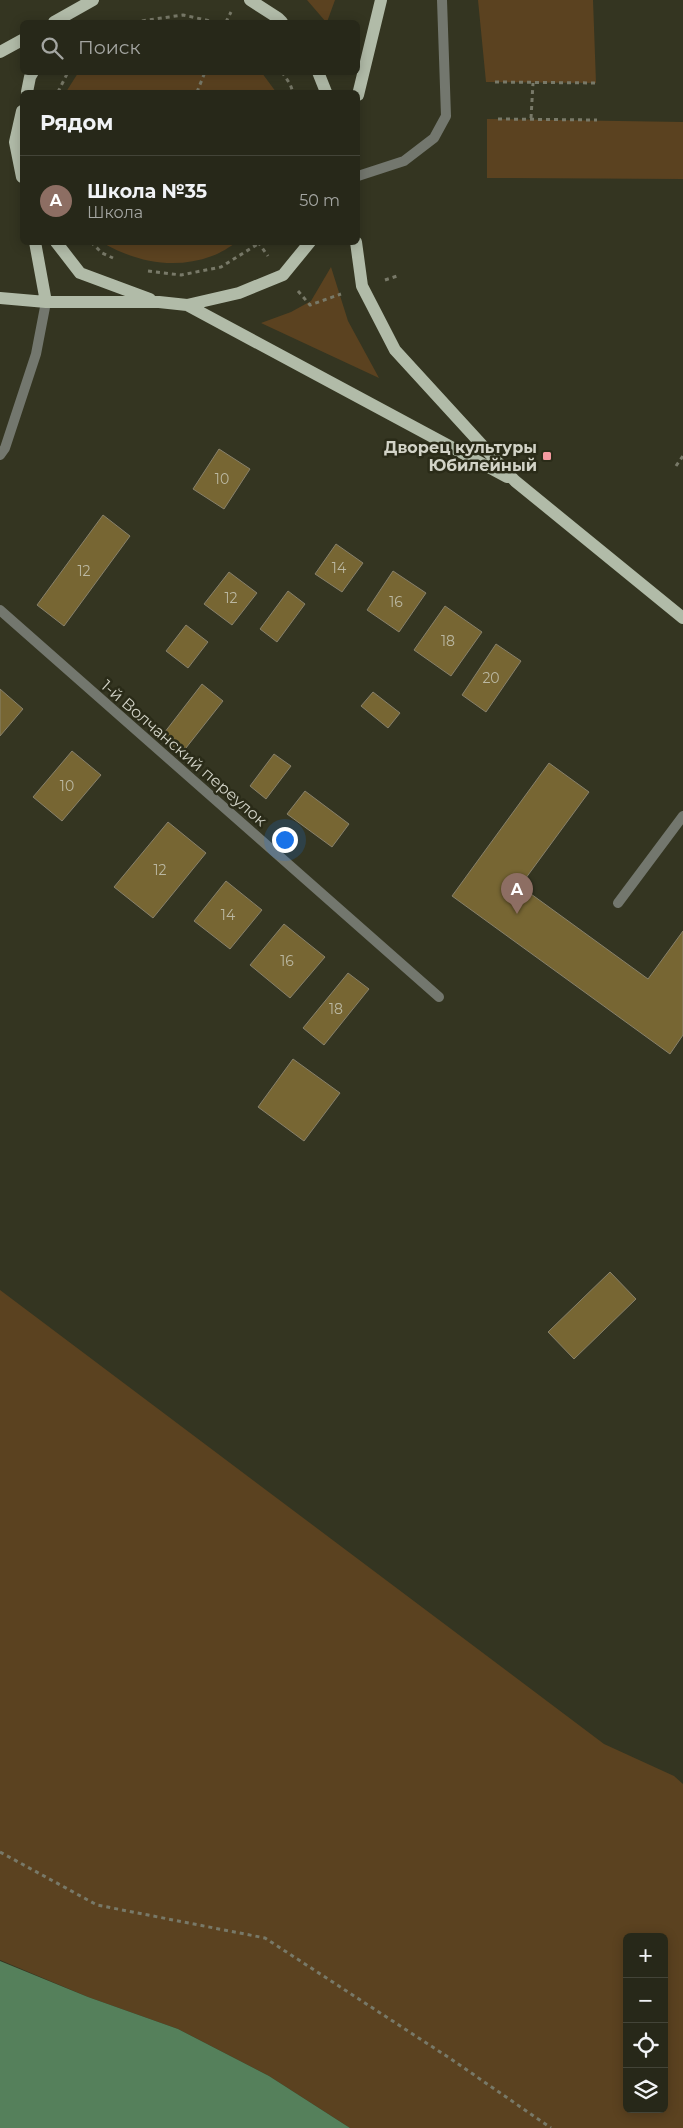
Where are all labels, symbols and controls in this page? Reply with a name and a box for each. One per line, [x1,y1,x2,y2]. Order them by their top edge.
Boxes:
search box [20,20,360,75]
icon: search [38,34,66,62]
text: Поиск [78,36,141,59]
text: Рядом [40,110,113,135]
text: Школа №35 [87,180,207,203]
text: A [50,191,62,210]
text: 50 m [299,191,340,210]
text: Школа [87,203,143,222]
place label: Дворец культуры Юбилейный [384,438,537,475]
marker: Дворец культуры Юбилейный [541,450,553,462]
house number: 10 [215,470,229,488]
house number: 14 [332,559,347,577]
house number: 12 [77,562,91,580]
house number: 12 [224,589,238,607]
house number: 16 [389,593,403,611]
house number: 18 [441,632,455,650]
house number: 20 [482,669,500,687]
street label: 1-й Волчанский переулок [97,676,271,831]
house number: 10 [60,777,74,795]
your location [272,827,298,853]
house number: 12 [153,861,167,879]
pin: A [501,873,533,914]
house number: 14 [221,906,236,924]
house number: 16 [280,952,294,970]
house number: 18 [329,1000,343,1018]
map controls [623,1933,668,2113]
button: + [623,1933,668,1978]
button: − [623,1978,668,2023]
button: locate [623,2023,668,2068]
button: layers [623,2068,668,2113]

